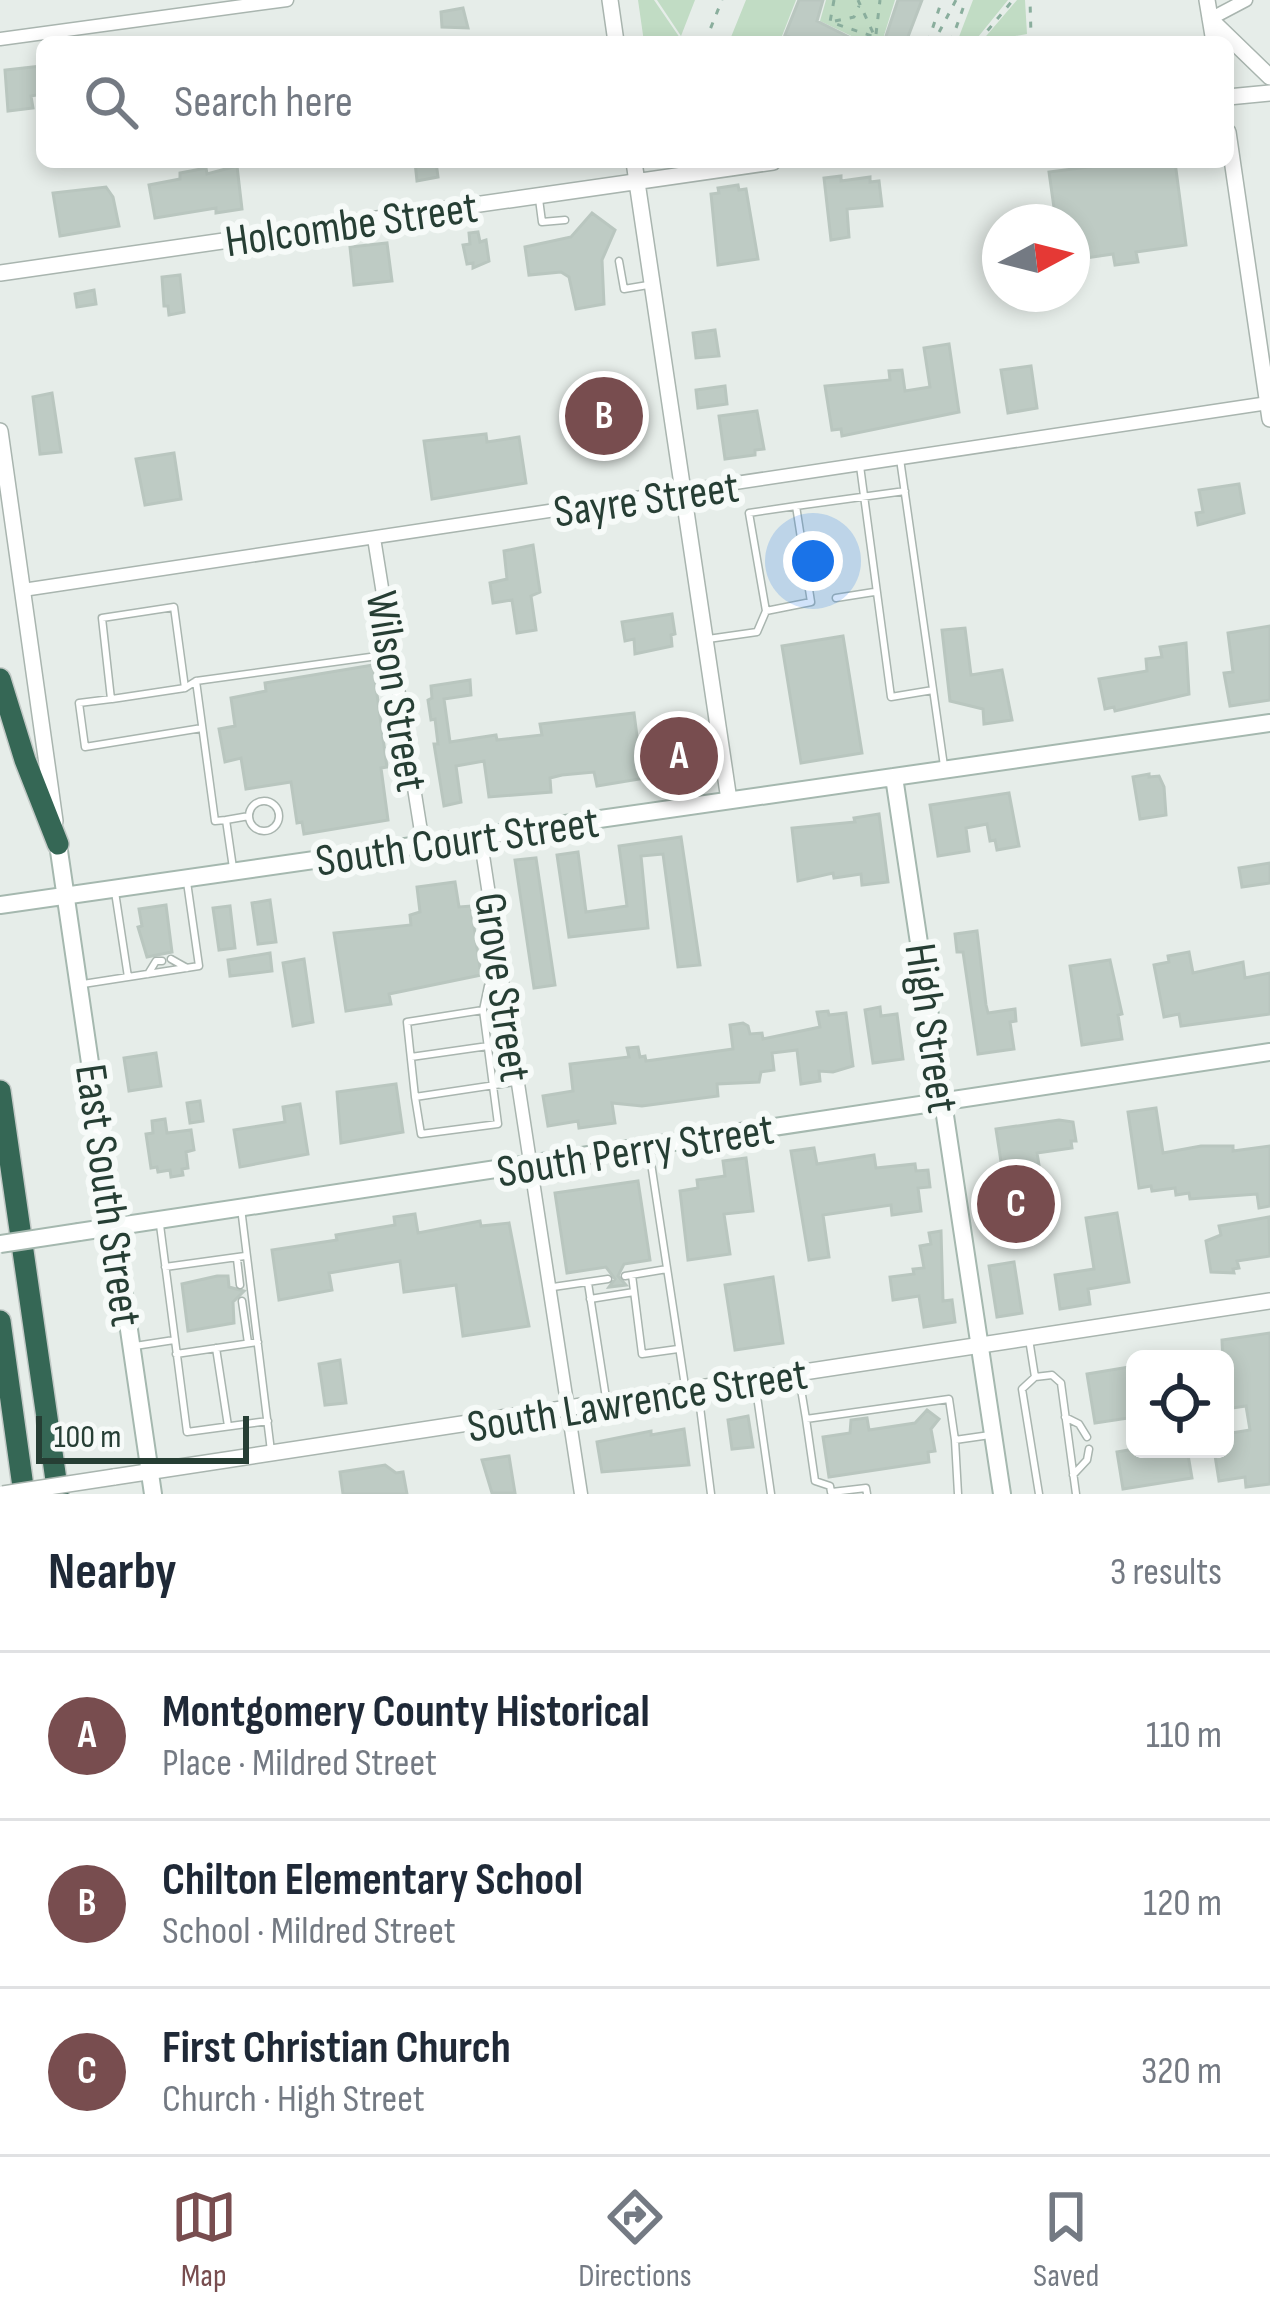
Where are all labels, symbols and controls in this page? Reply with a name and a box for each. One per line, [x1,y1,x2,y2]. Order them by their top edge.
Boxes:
search box [36,36,1234,168]
icon: search [78,69,144,135]
text: Search here [174,75,353,130]
street label: Holcombe Street [222,181,481,270]
north arrow [982,204,1090,312]
pin: B [565,371,643,461]
street label: Sayre Street [550,460,742,541]
your location [783,531,843,591]
street label: Wilson Street [353,587,439,796]
pin: A [640,711,718,801]
street label: South Court Street [312,795,602,890]
street label: Grove Street [461,889,542,1085]
street label: High Street [891,940,970,1117]
street label: East South Street [62,1061,153,1330]
street label: South Perry Street [493,1102,778,1201]
pin: C [977,1159,1055,1249]
street label: South Lawrence Street [463,1347,811,1455]
map controls [1126,1350,1234,1458]
button: locate [1126,1350,1234,1458]
scale bar [36,1410,249,1463]
text: 100 m [54,1417,121,1457]
text: Nearby [48,1542,177,1603]
text: 3 results [1110,1549,1222,1596]
text: Montgomery County Historical [162,1685,650,1740]
text: A [78,1712,96,1759]
text: 110 m [1146,1712,1222,1759]
text: Place · Mildred Street [162,1740,437,1787]
text: Chilton Elementary School [162,1853,583,1908]
text: B [78,1880,96,1927]
text: 120 m [1143,1880,1222,1927]
text: School · Mildred Street [162,1908,456,1955]
text: First Christian Church [162,2021,511,2076]
text: C [77,2048,97,2095]
text: 320 m [1141,2048,1222,2095]
text: Church · High Street [162,2076,425,2123]
tab: Map [171,2184,237,2296]
tab: Directions [578,2184,692,2296]
tab: Saved [1033,2184,1099,2296]

